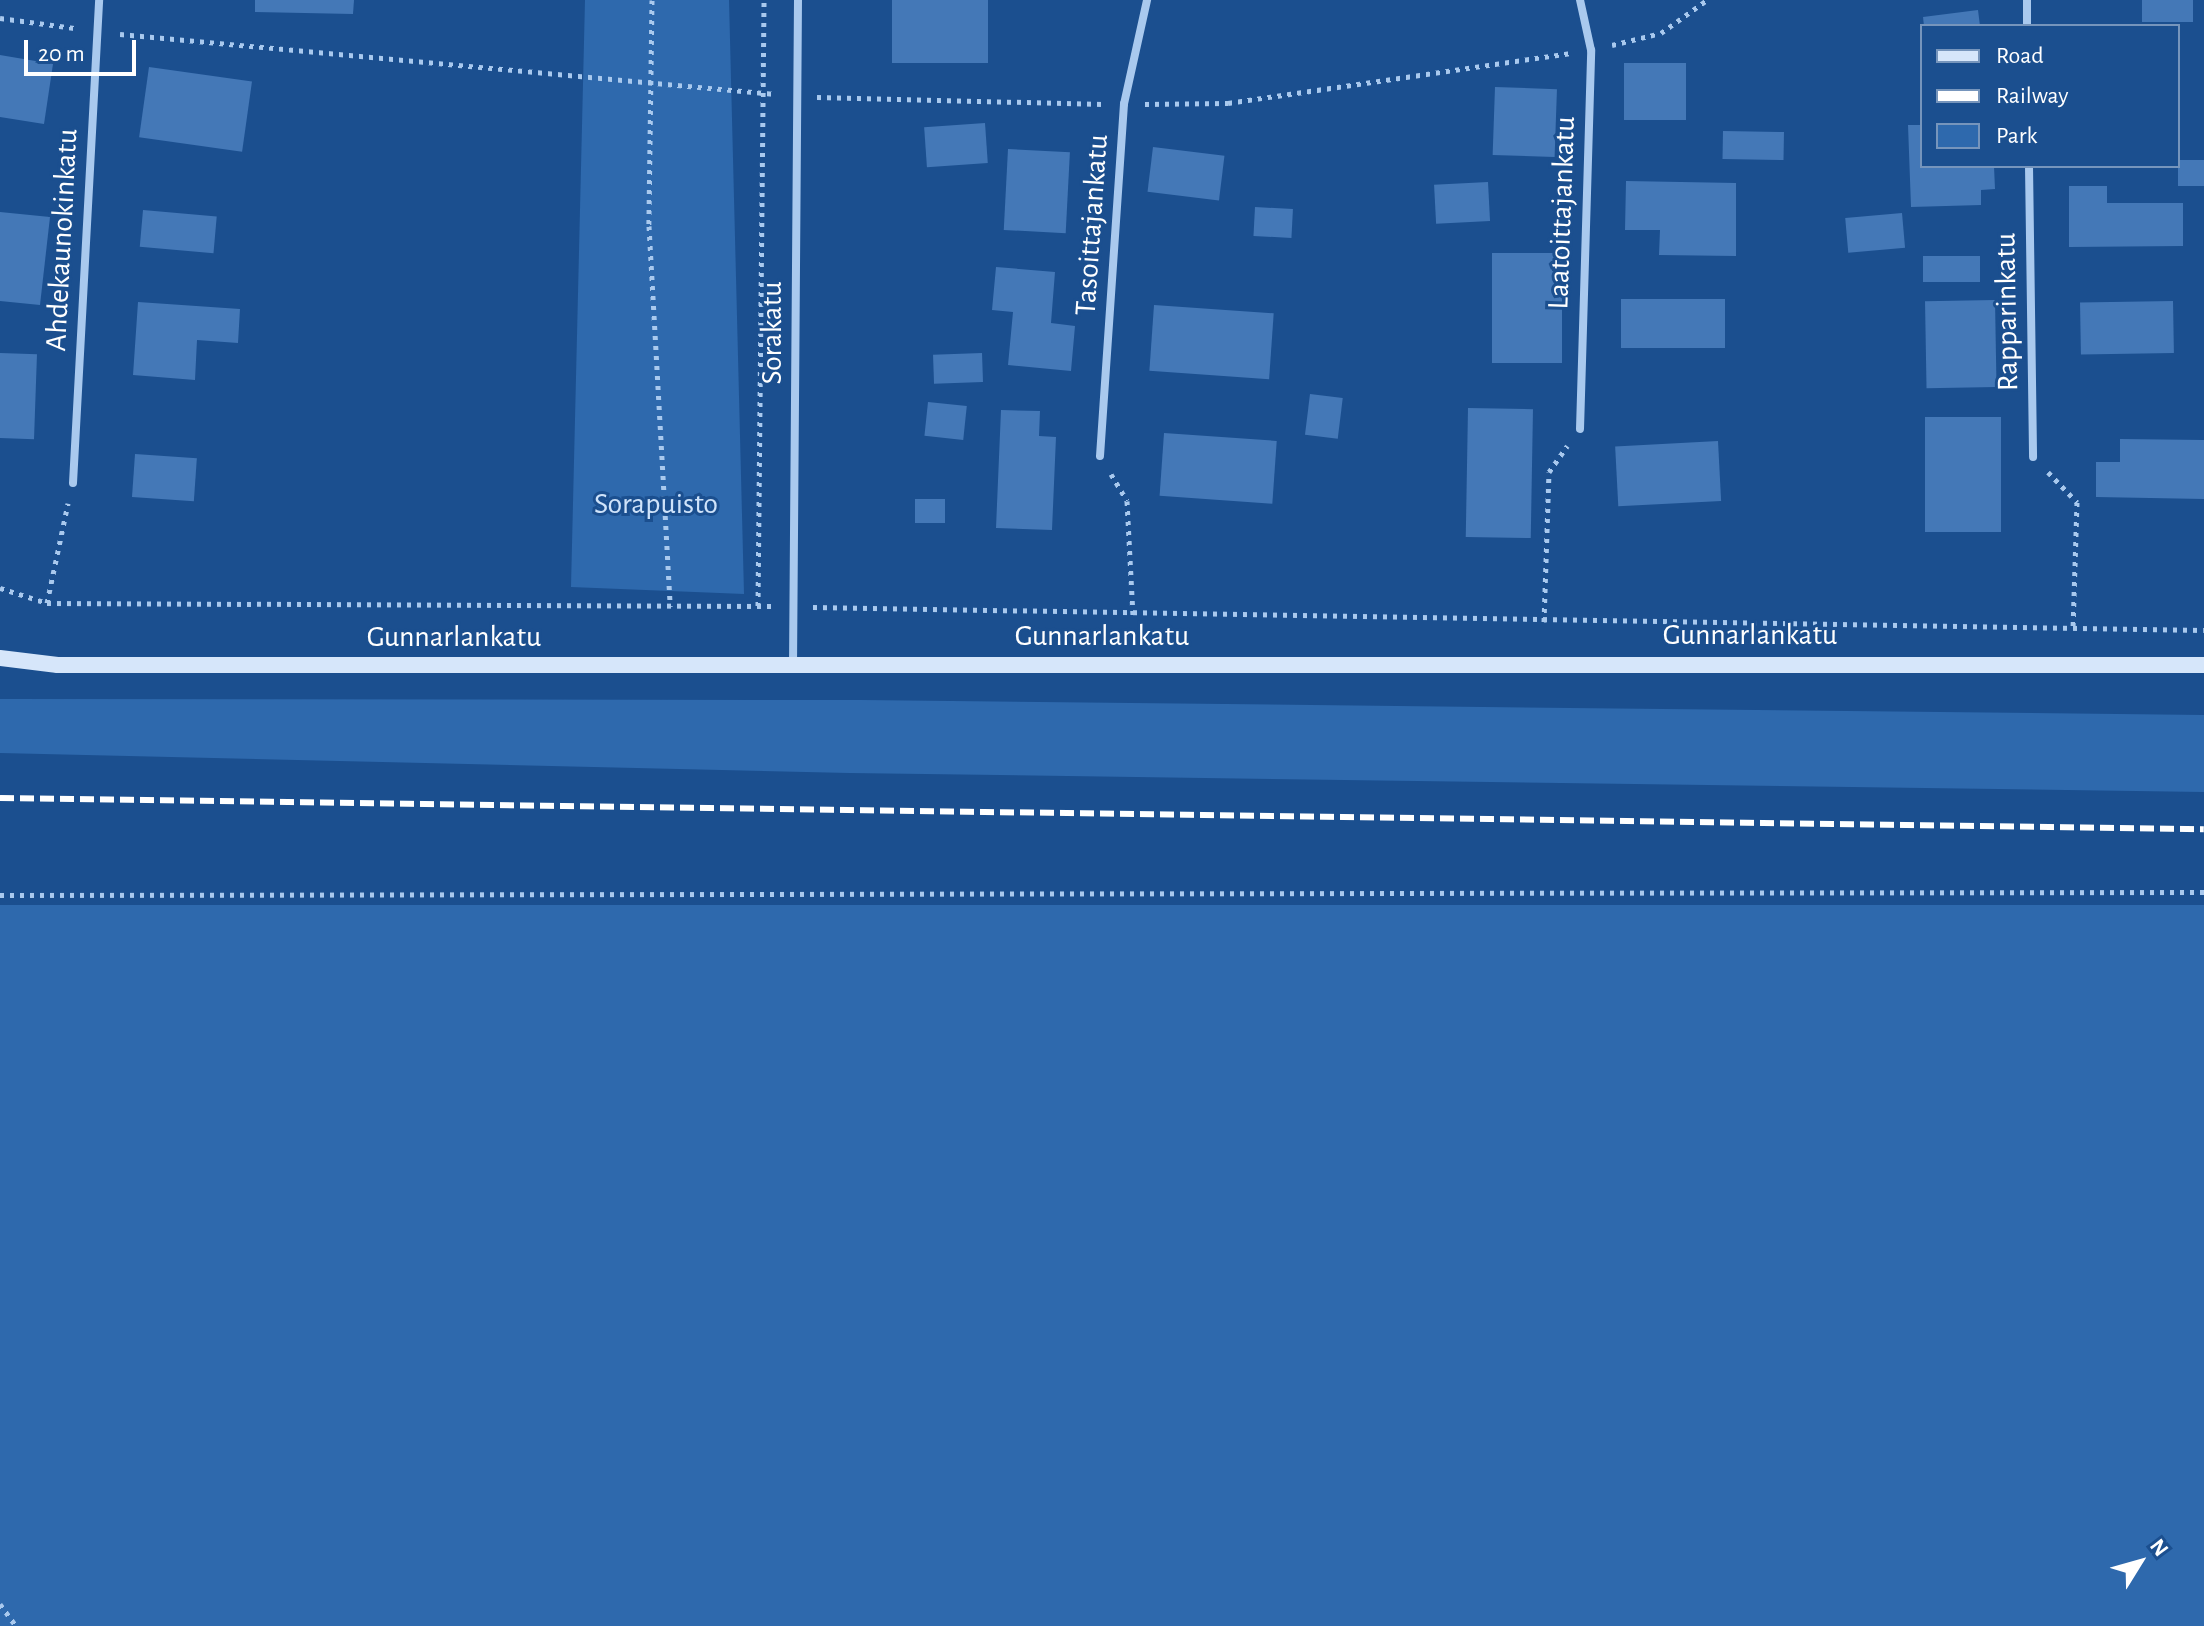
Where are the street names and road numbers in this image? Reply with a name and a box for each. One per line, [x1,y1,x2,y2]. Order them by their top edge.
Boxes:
street label: Laatoittajankatu [1541,116,1583,310]
street label: Ahdekaunokinkatu [38,128,86,352]
street label: Tasoittajankatu [1068,133,1116,317]
street label: Rapparinkatu [1988,233,2026,391]
street label: Sorakatu [754,281,790,385]
street label: Gunnarlankatu [1663,617,1837,653]
street label: Gunnarlankatu [1015,618,1189,654]
street label: Gunnarlankatu [367,619,541,655]

